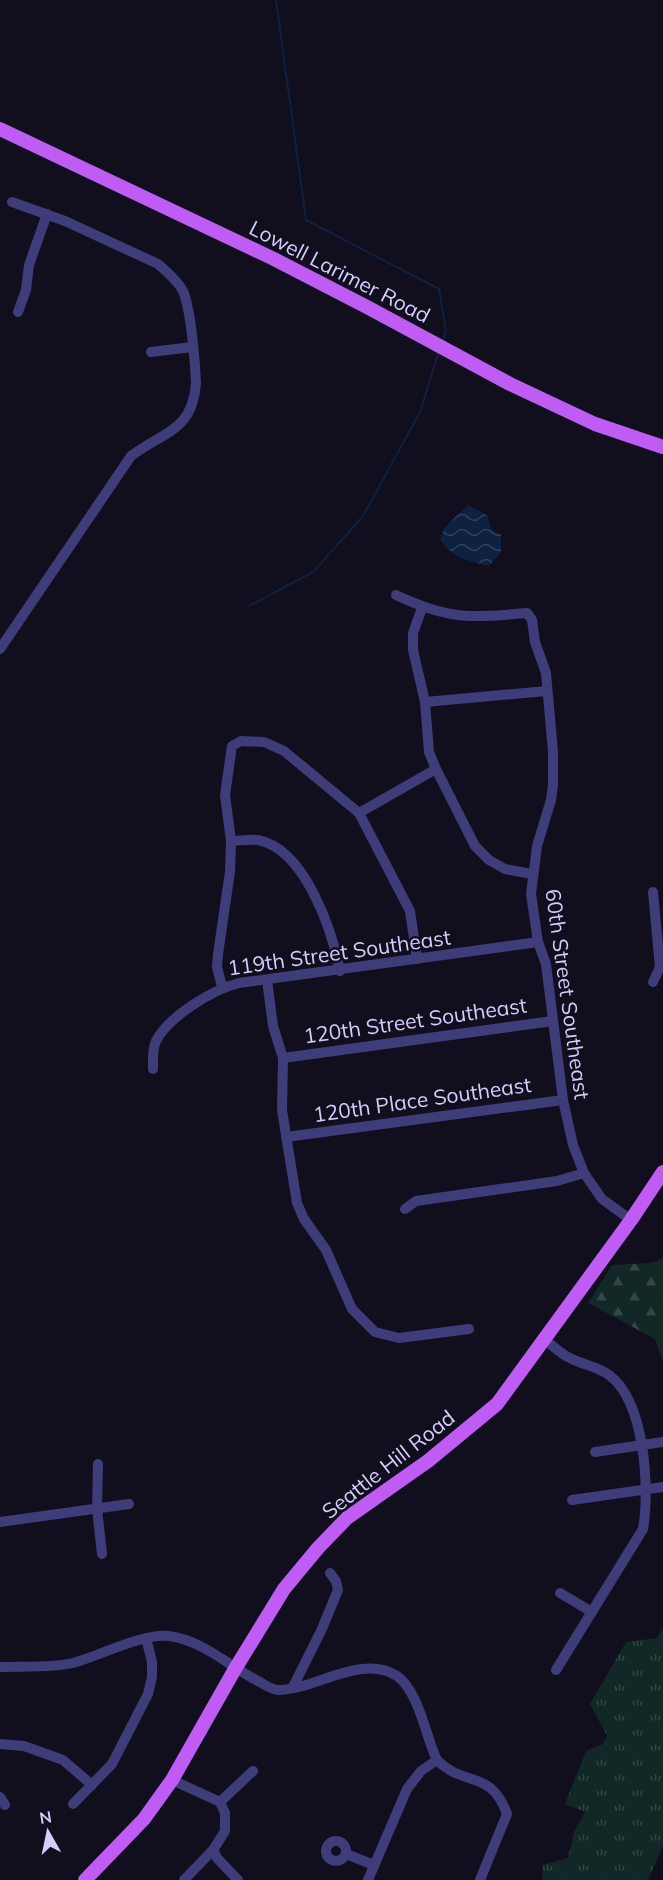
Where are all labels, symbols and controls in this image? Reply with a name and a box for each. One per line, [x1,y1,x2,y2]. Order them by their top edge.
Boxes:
street label: Lowell Larimer Road [245,214,435,328]
street label: 60th Street Southeast [540,887,596,1101]
street label: 119th Street Southeast [226,923,452,981]
street label: 120th Street Southeast [302,991,528,1049]
street label: 120th Place Southeast [311,1071,533,1127]
street label: Seattle Hill Road [316,1404,460,1524]
north arrow [18,1802,78,1862]
text: N [38,1806,53,1828]

